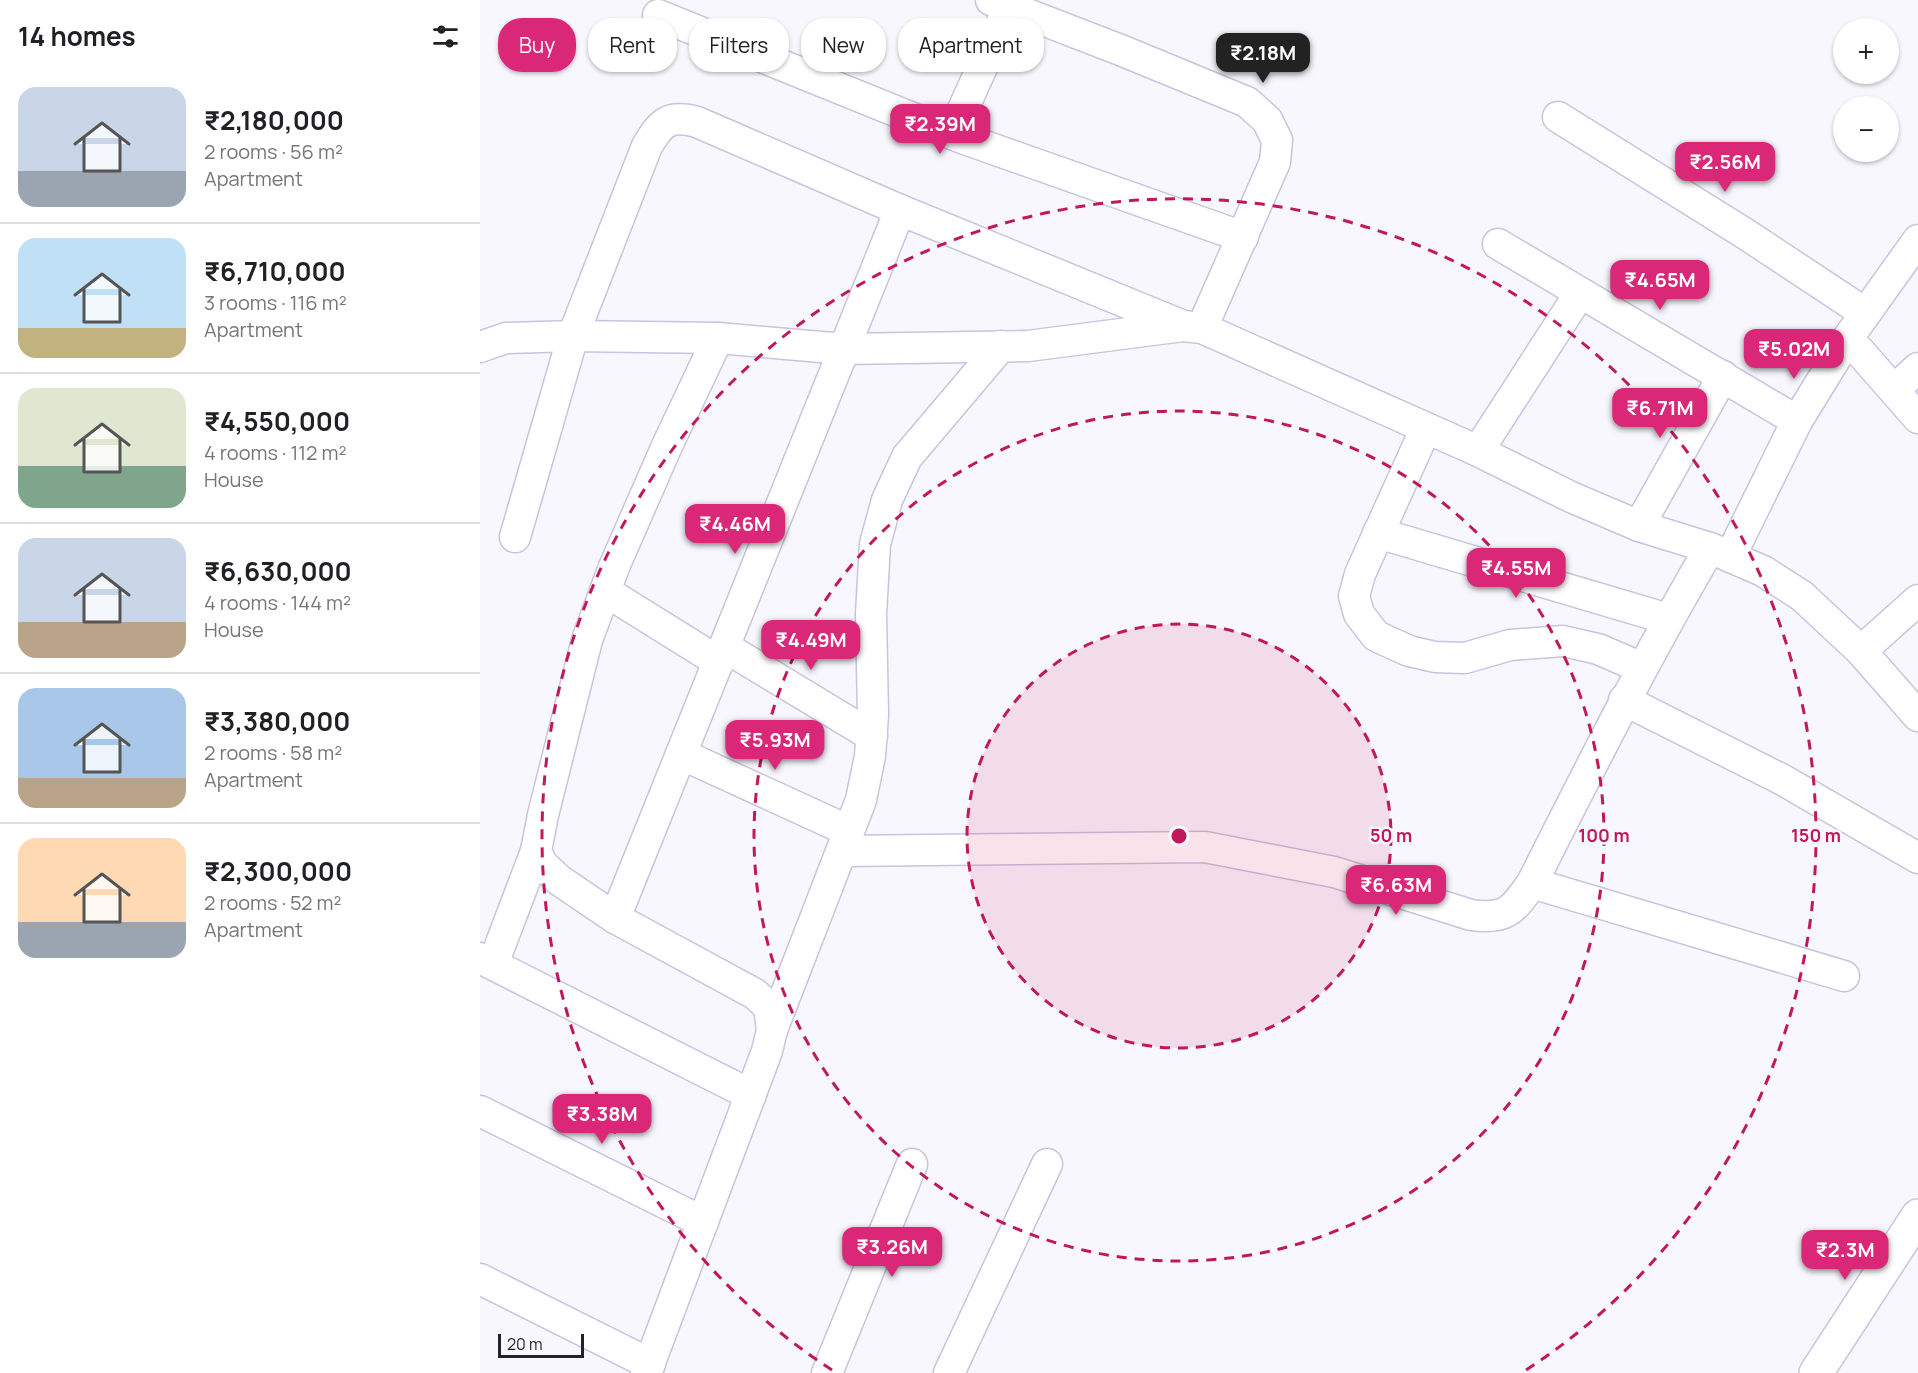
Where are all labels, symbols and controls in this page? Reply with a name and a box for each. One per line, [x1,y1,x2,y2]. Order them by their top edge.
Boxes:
text: 14 homes [18,18,136,54]
chip: Buy [498,18,576,72]
chip: Rent [588,18,677,72]
chip: Filters [689,18,789,72]
chip: New [801,18,886,72]
chip: Apartment [898,18,1044,72]
map controls [1833,18,1899,162]
button: + [1833,18,1899,84]
icon: filters [429,20,462,53]
pin: ₹2.18M [1214,33,1312,84]
text: ₹2.18M [1230,39,1296,66]
button: − [1833,96,1899,162]
text: ₹2,180,000 [204,102,344,138]
pin: ₹2.39M [891,104,989,155]
text: ₹2.39M [904,110,976,137]
icon: home [66,111,138,183]
text: 2 rooms · 56 m² [204,138,343,165]
pin: ₹2.56M [1676,142,1774,193]
text: ₹2.56M [1689,148,1761,175]
text: Apartment [204,165,303,192]
text: ₹6,710,000 [204,253,346,289]
pin: ₹4.65M [1611,260,1709,311]
icon: home [66,262,138,334]
text: ₹4.65M [1624,266,1696,293]
text: 3 rooms · 116 m² [204,289,347,316]
text: Apartment [204,316,303,343]
pin: ₹5.02M [1745,329,1843,380]
text: ₹5.02M [1758,335,1830,362]
pin: ₹6.71M [1611,388,1709,439]
text: ₹6.71M [1626,394,1694,421]
text: ₹4,550,000 [204,403,350,439]
icon: home [66,412,138,484]
text: 4 rooms · 112 m² [204,439,346,466]
text: House [204,466,264,493]
pin: ₹4.46M [686,504,784,555]
text: ₹4.46M [699,510,771,537]
pin: ₹4.55M [1467,548,1565,599]
text: ₹6,630,000 [204,553,352,589]
text: ₹4.55M [1481,554,1551,581]
icon: home [66,562,138,634]
text: 4 rooms · 144 m² [204,589,351,616]
text: House [204,616,264,643]
pin: ₹4.49M [762,620,860,671]
text: ₹4.49M [775,626,847,653]
text: ₹3,380,000 [204,703,350,739]
icon: home [66,712,138,784]
pin: ₹5.93M [726,720,824,771]
text: ₹5.93M [739,726,811,753]
text: 2 rooms · 58 m² [204,739,342,766]
text: Apartment [204,766,303,793]
text: 50 m [1370,823,1412,847]
text: 100 m [1578,823,1630,847]
text: 150 m [1791,823,1841,847]
centre of rings [1169,826,1189,846]
text: ₹2,300,000 [204,853,352,889]
icon: home [66,862,138,934]
pin: ₹6.63M [1347,865,1445,916]
text: ₹6.63M [1360,871,1432,898]
text: 2 rooms · 52 m² [204,889,341,916]
text: Apartment [204,916,303,943]
pin: ₹3.38M [553,1094,651,1145]
text: ₹3.38M [566,1100,638,1127]
pin: ₹3.26M [843,1227,941,1278]
pin: ₹2.3M [1803,1230,1887,1281]
text: ₹3.26M [856,1233,928,1260]
text: ₹2.3M [1815,1236,1875,1263]
scale bar [498,1331,584,1358]
text: 20 m [507,1333,543,1355]

